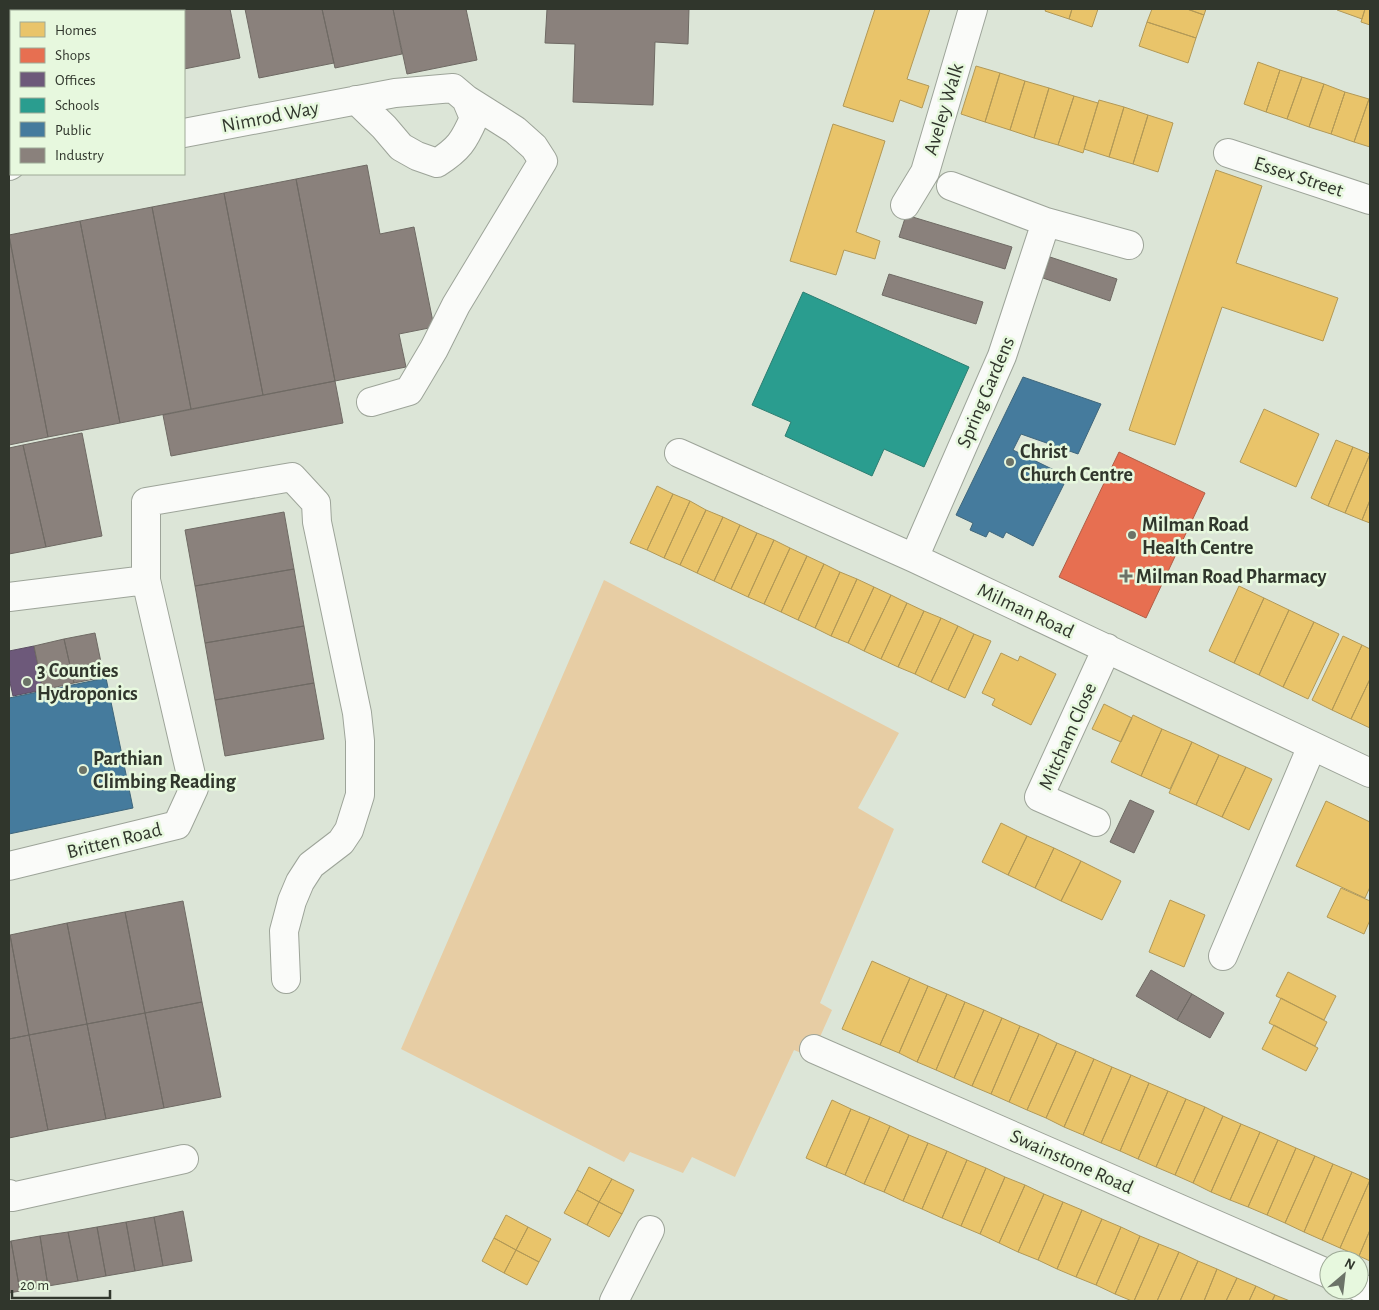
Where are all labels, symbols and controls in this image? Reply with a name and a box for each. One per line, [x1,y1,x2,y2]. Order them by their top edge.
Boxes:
legend [10,10,185,175]
text: Homes [55,23,97,38]
text: Shops [55,48,90,63]
street label: Aveley Walk [921,61,967,157]
text: Offices [55,73,96,88]
text: Schools [55,98,99,113]
street label: Nimrod Way [220,98,321,136]
text: Public [55,123,91,138]
text: Industry [55,148,104,163]
street label: Essex Street [1251,153,1346,201]
street label: Spring Gardens [954,334,1018,451]
place label: Christ Church Centre [1020,442,1133,485]
marker: Christ Church Centre [1004,456,1016,468]
place label: Milman Road Health Centre [1142,515,1253,558]
marker: Milman Road Health Centre [1126,529,1138,541]
place label: Milman Road Pharmacy [1136,567,1326,587]
marker: Milman Road Pharmacy [1120,570,1132,582]
street label: Milman Road [974,580,1077,642]
place label: 3 Counties Hydroponics [37,661,138,704]
marker: 3 Counties Hydroponics [21,676,33,688]
street label: Mitcham Close [1035,680,1100,793]
place label: Parthian Climbing Reading [93,749,237,792]
marker: Parthian Climbing Reading [77,764,89,776]
street label: Britten Road [65,820,164,862]
street label: Swainstone Road [1007,1126,1136,1198]
north arrow [1319,1250,1369,1300]
text: N [1342,1256,1357,1273]
scale bar [12,1268,110,1300]
text: 20 m [20,1278,49,1293]

